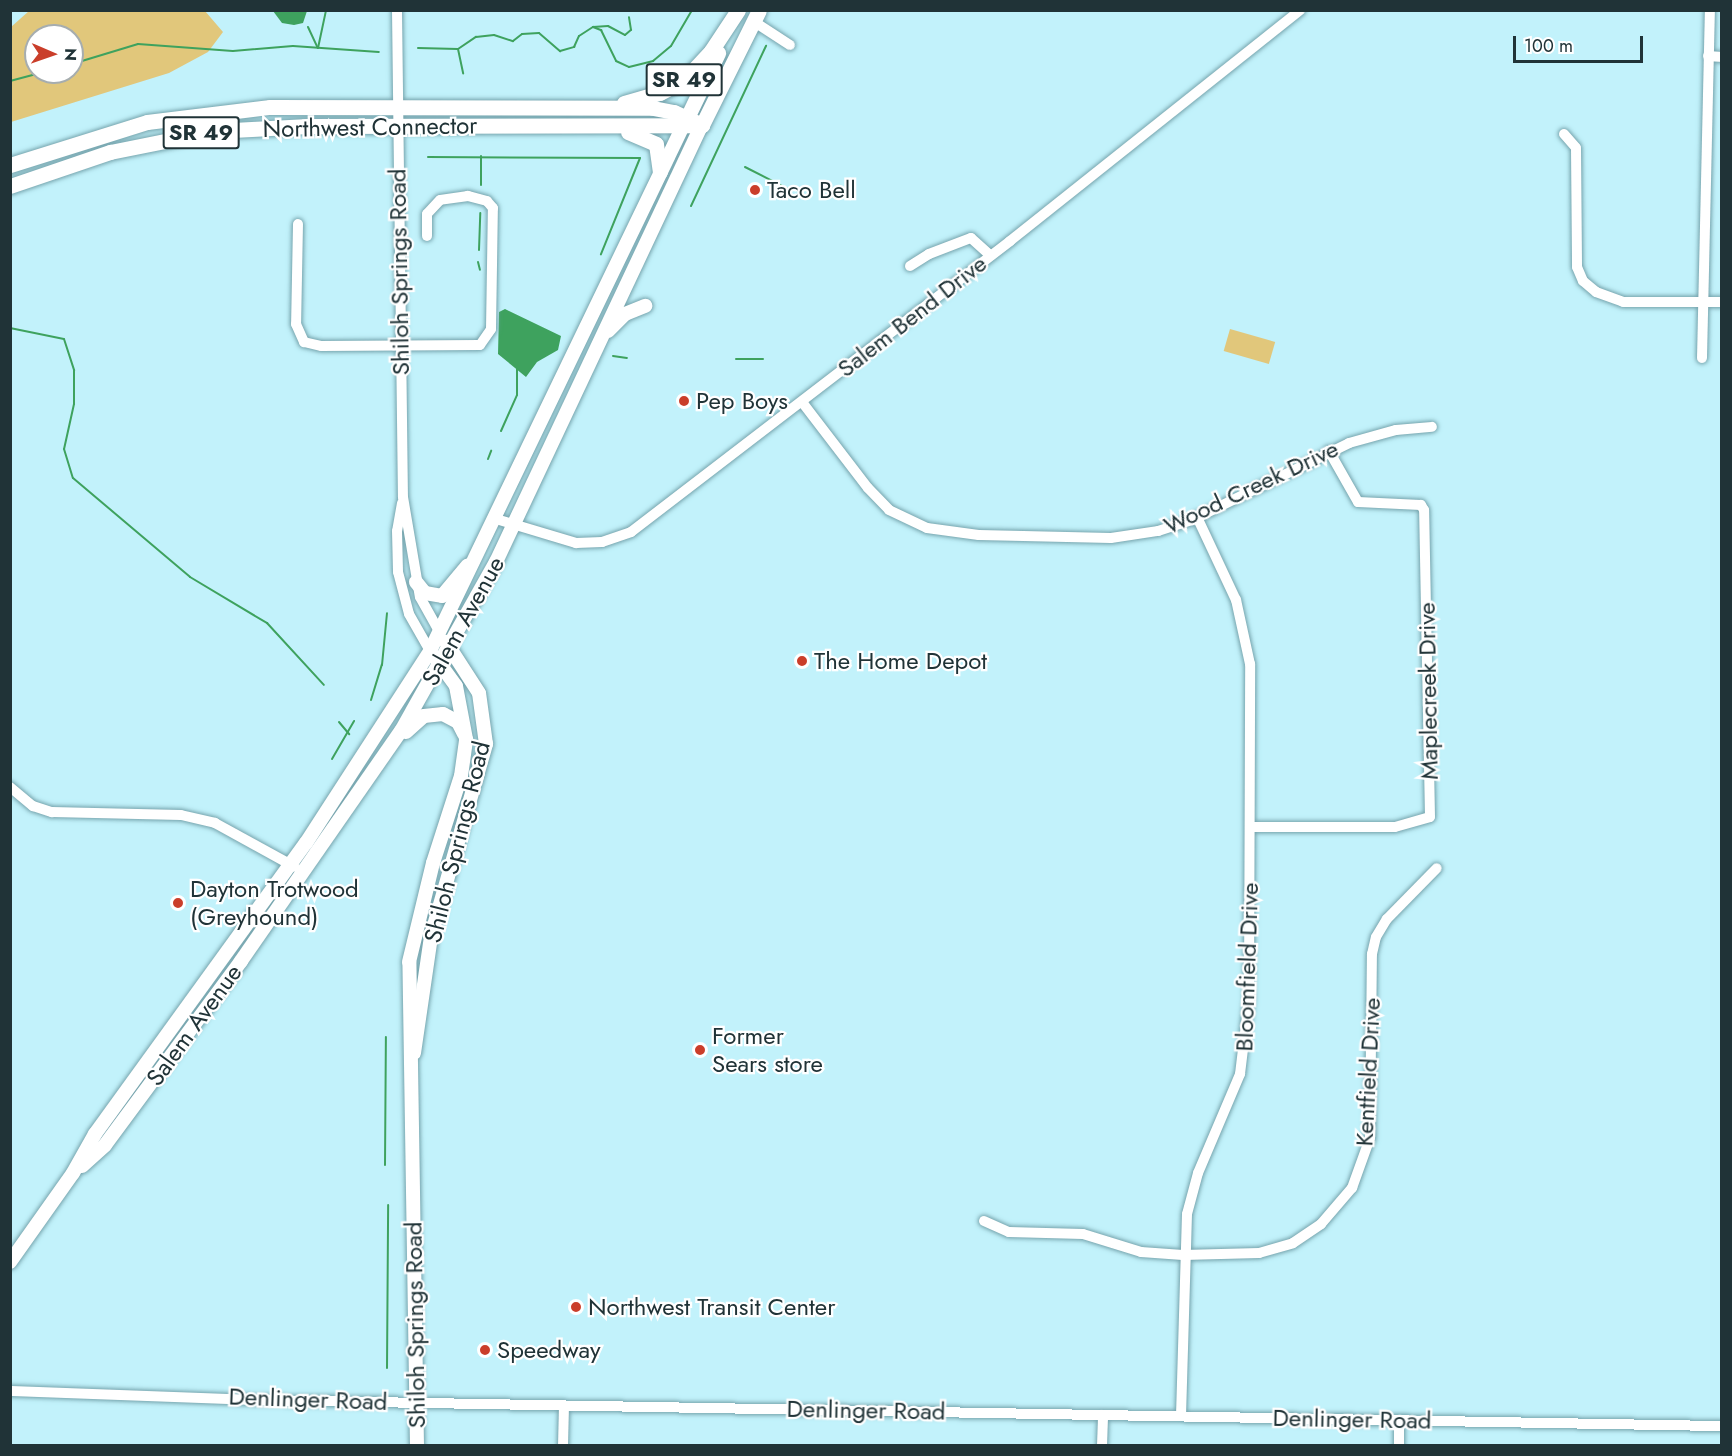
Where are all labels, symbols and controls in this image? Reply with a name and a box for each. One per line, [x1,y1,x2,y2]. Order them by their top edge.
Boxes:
north arrow [24,24,84,84]
scale bar [1516,24,1646,62]
text: 100 m [1524,33,1573,59]
text: N [59,48,82,61]
road number: SR 49 [645,61,723,99]
street label: Northwest Connector [262,111,478,143]
road number: SR 49 [162,114,240,152]
street label: Shiloh Springs Road [383,168,415,376]
place label: Taco Bell [767,176,856,204]
marker: Taco Bell [748,183,762,197]
street label: Salem Bend Drive [832,249,992,383]
place label: Pep Boys [696,387,788,415]
marker: Pep Boys [677,394,691,408]
street label: Wood Creek Drive [1159,434,1343,540]
street label: Salem Avenue [416,551,510,691]
street label: Maplecreek Drive [1412,602,1444,780]
place label: The Home Depot [814,647,987,675]
marker: The Home Depot [795,654,809,668]
street label: Shiloh Springs Road [418,738,496,946]
place label: Dayton Trotwood (Greyhound) [190,875,359,931]
street label: Bloomfield Drive [1230,882,1264,1052]
marker: Dayton Trotwood (Greyhound) [171,896,185,910]
street label: Salem Avenue [140,959,248,1091]
street label: Kentfield Drive [1350,997,1386,1147]
place label: Former Sears store [712,1022,823,1078]
marker: Former Sears store [693,1043,707,1057]
street label: Shiloh Springs Road [399,1221,431,1429]
place label: Northwest Transit Center [588,1293,835,1321]
marker: Northwest Transit Center [569,1300,583,1314]
place label: Speedway [497,1336,601,1364]
marker: Speedway [478,1343,492,1357]
street label: Denlinger Road [228,1382,388,1416]
street label: Denlinger Road [786,1394,946,1426]
street label: Denlinger Road [1272,1403,1432,1435]

